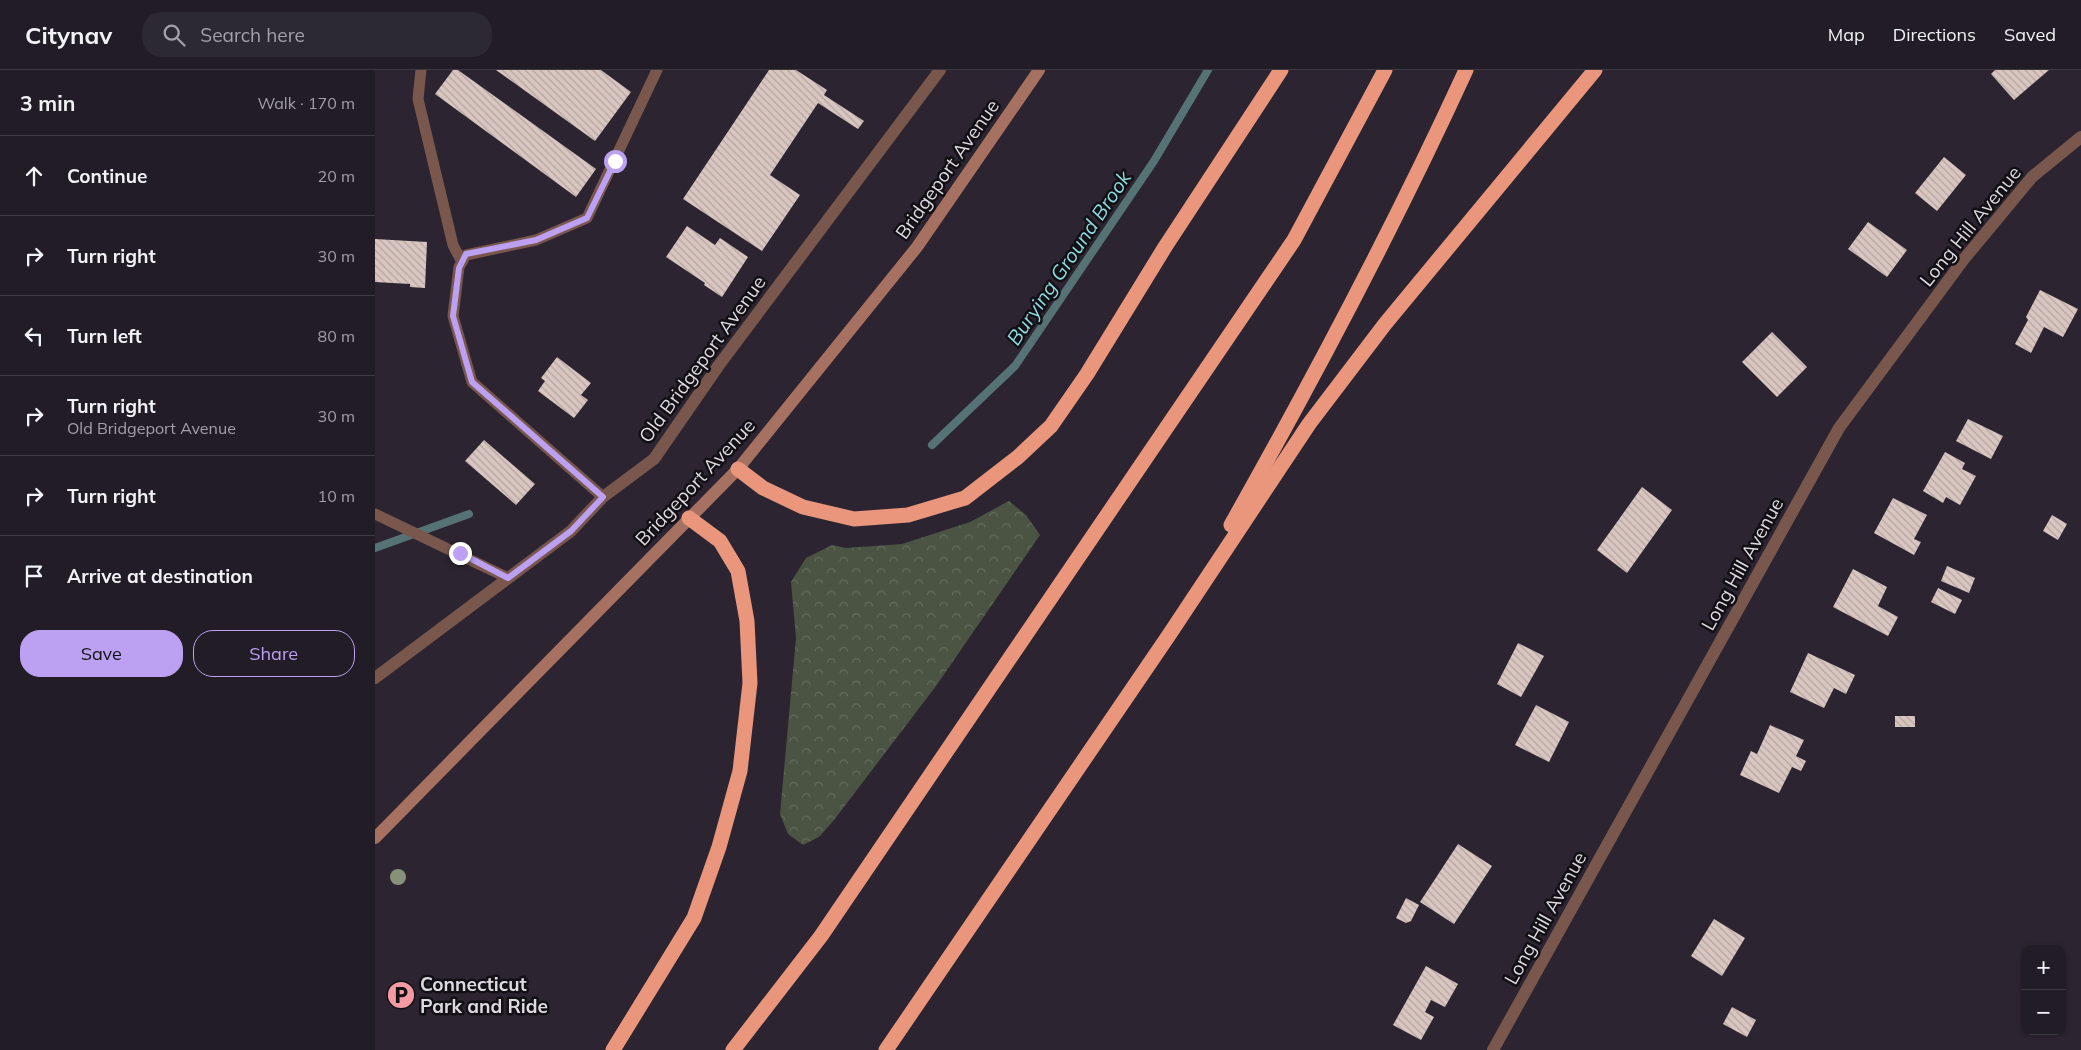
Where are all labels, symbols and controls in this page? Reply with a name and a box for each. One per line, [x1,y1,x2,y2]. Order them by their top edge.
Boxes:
search box [142,12,492,57]
text: Citynav [25,20,112,50]
icon: search [160,21,188,49]
text: Search here [200,23,305,47]
text: Map [1828,23,1865,46]
text: Directions [1893,23,1976,46]
text: Saved [2004,23,2056,46]
text: 3 min [20,90,75,116]
text: Walk · 170 m [257,93,355,113]
street label: Bridgeport Avenue [890,95,1004,243]
route start [604,150,627,173]
street label: Long Hill Avenue [1914,161,2026,291]
icon: ahead [20,162,48,190]
text: Continue [67,164,147,188]
water label: Burying Ground Brook [1001,165,1137,350]
text: 20 m [318,166,355,186]
icon: right [20,242,48,270]
text: Turn right [67,244,156,268]
text: 30 m [318,246,355,266]
street label: Old Bridgeport Avenue [633,271,771,447]
icon: left [20,322,48,350]
text: Turn left [67,324,142,348]
text: 80 m [318,326,355,346]
text: Turn right [67,394,156,418]
icon: right [20,402,48,430]
text: 30 m [318,406,355,426]
street label: Bridgeport Avenue [630,413,760,551]
text: Old Bridgeport Avenue [67,418,236,438]
icon: right [20,482,48,510]
text: Turn right [67,484,156,508]
text: 10 m [318,486,355,506]
street label: Long Hill Avenue [1696,493,1788,635]
route end [449,542,472,565]
icon: arrive [20,562,48,590]
text: Arrive at destination [67,564,253,588]
button: Save [20,630,183,677]
button: Share [193,630,355,677]
street label: Long Hill Avenue [1499,847,1591,989]
map controls [2021,945,2066,1035]
button: + [2021,945,2066,990]
place label: Connecticut Park and Ride [420,972,548,1018]
parking icon: Connecticut Park and Ride [386,980,416,1010]
button: − [2021,990,2066,1035]

